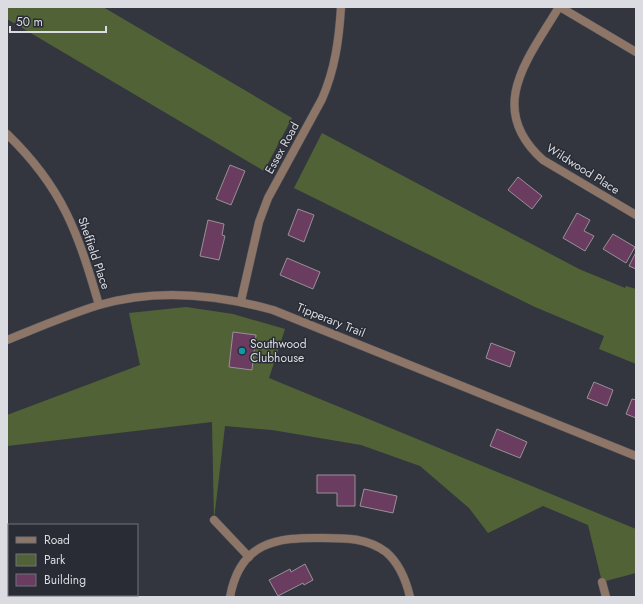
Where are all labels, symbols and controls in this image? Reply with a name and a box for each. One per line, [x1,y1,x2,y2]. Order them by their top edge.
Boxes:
scale bar [10,8,106,34]
text: 50 m [16,13,43,31]
street label: Essex Road [260,119,304,177]
street label: Wildwood Place [543,139,623,199]
street label: Sheffield Place [73,214,115,292]
street label: Tipperary Trail [294,298,368,342]
place label: Southwood Clubhouse [250,335,306,367]
marker: Southwood Clubhouse [237,346,247,356]
legend [8,524,138,596]
text: Road [44,531,70,549]
text: Park [44,551,66,569]
text: Building [44,571,86,589]

